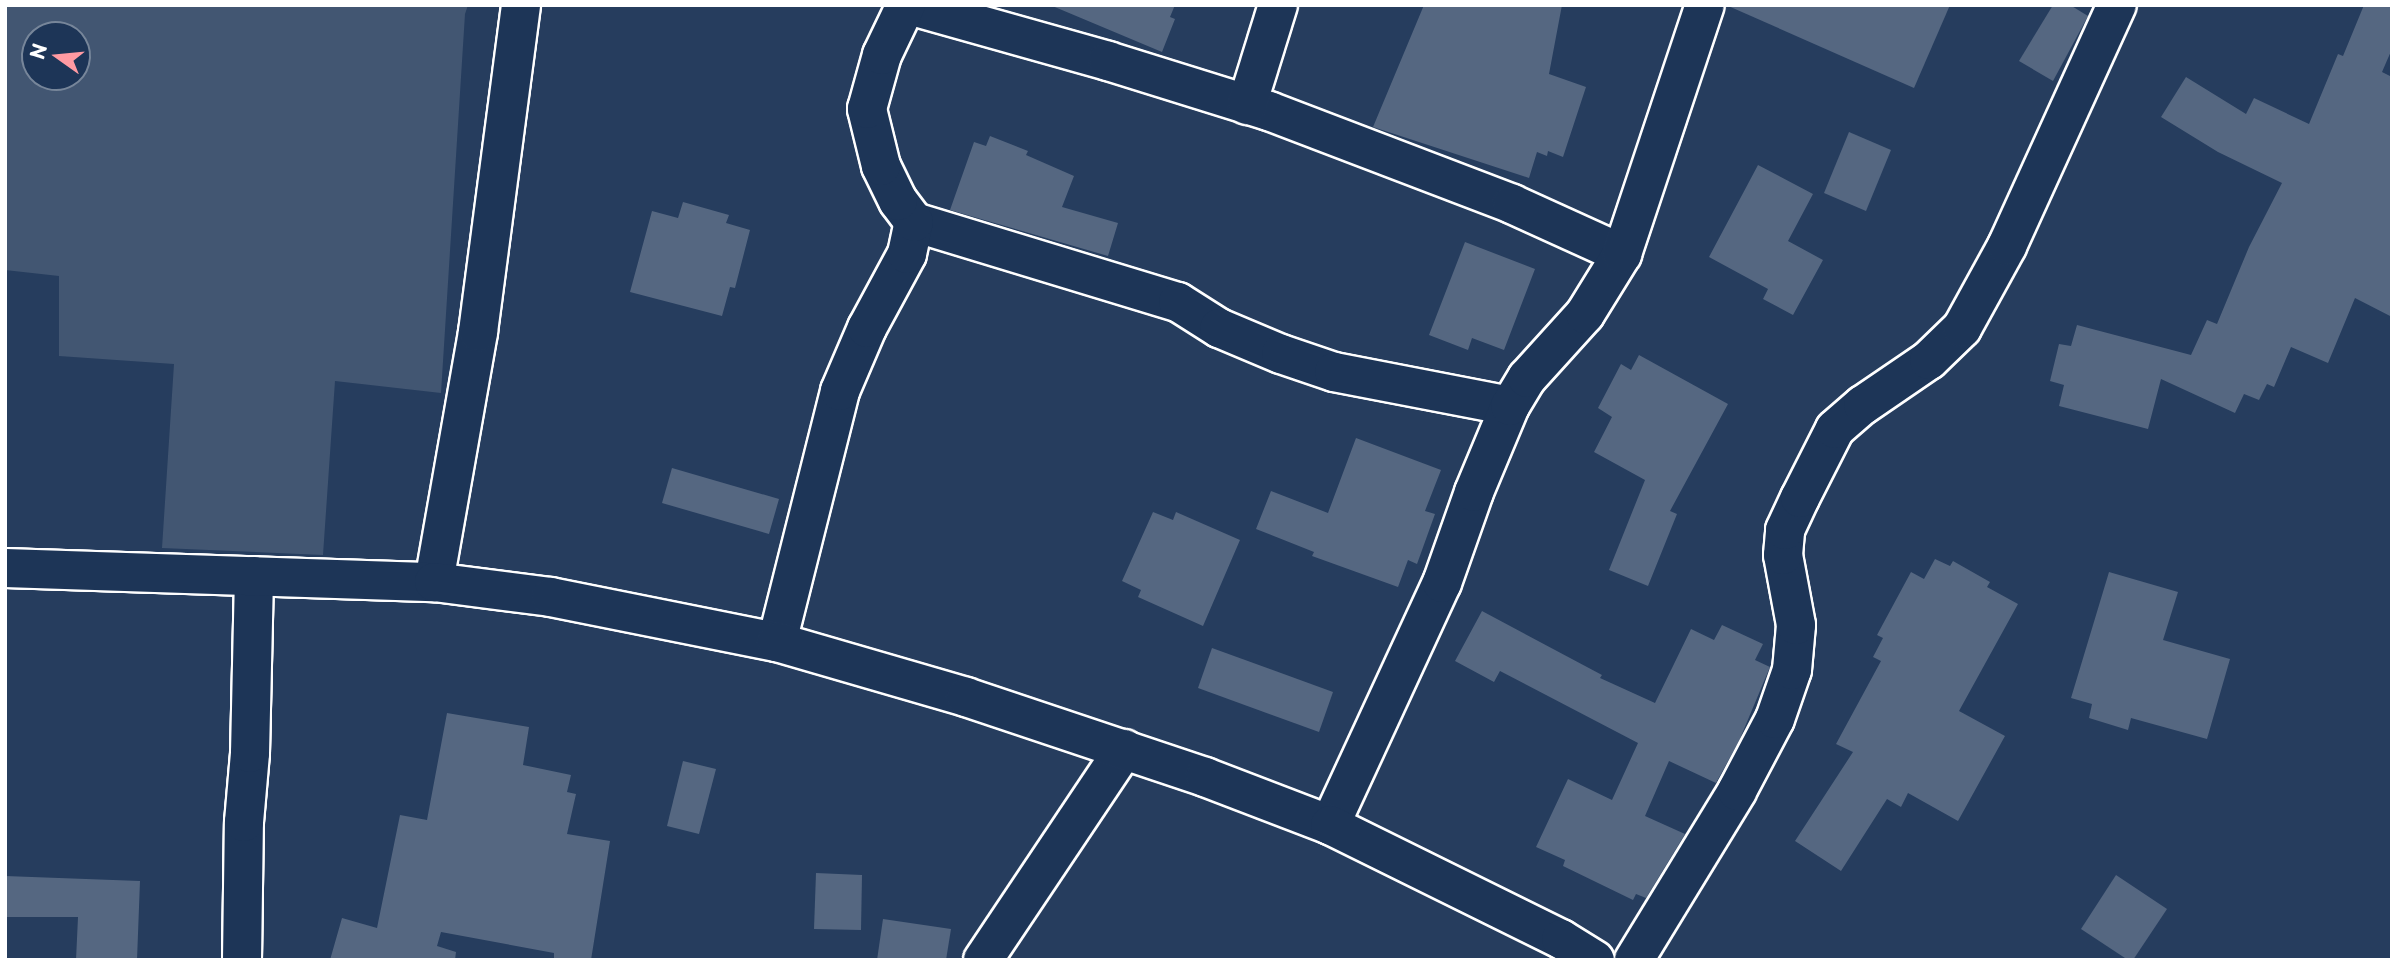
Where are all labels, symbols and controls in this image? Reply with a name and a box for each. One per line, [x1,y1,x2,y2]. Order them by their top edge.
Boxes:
north arrow [21,21,91,91]
text: N [22,40,53,62]

